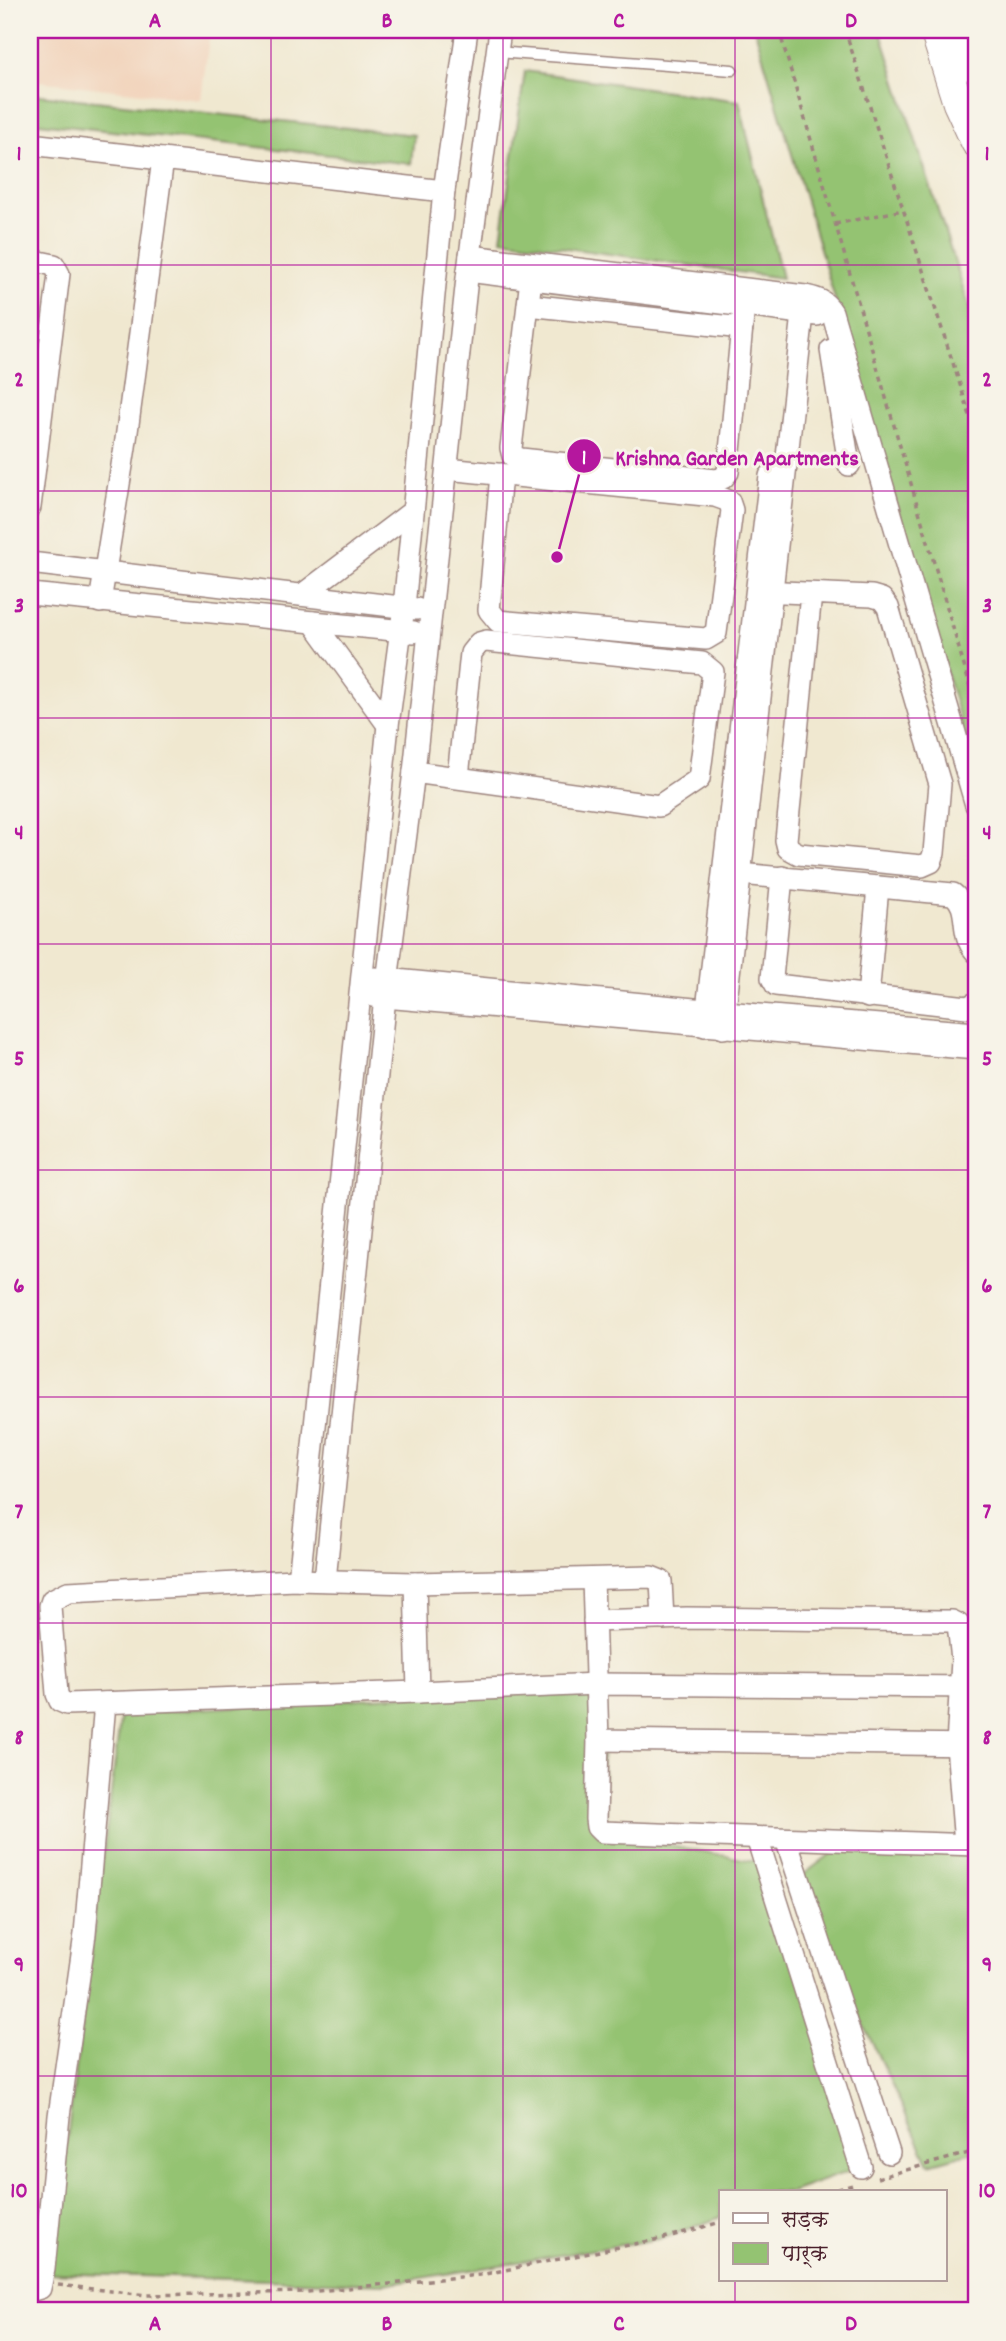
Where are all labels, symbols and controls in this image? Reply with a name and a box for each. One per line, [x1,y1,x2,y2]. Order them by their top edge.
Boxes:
text: A [149,6,161,39]
text: B [382,6,393,39]
text: C [613,6,625,39]
text: D [845,6,857,39]
text: 1 [16,139,22,172]
text: 1 [984,139,990,172]
text: 2 [14,365,24,398]
text: 2 [982,365,992,398]
callout: Krishna Garden Apartments [566,434,873,478]
text: Krishna Garden Apartments [615,444,859,477]
text: 1 [582,445,586,475]
text: 3 [14,591,24,624]
text: 3 [982,591,992,624]
text: 4 [14,818,24,851]
text: 4 [982,818,992,851]
text: 5 [14,1044,24,1077]
text: 5 [982,1044,992,1077]
text: 6 [13,1271,25,1304]
text: 6 [981,1271,993,1304]
text: 7 [15,1497,24,1530]
text: 7 [983,1497,992,1530]
text: 8 [14,1723,24,1756]
text: 8 [982,1723,992,1756]
text: 9 [14,1950,24,1983]
text: 9 [982,1950,992,1983]
text: 10 [10,2176,28,2209]
text: 10 [978,2176,996,2209]
legend [719,2190,946,2282]
text: सड़क [781,2207,829,2237]
text: पार्क [781,2241,828,2271]
text: A [149,2309,161,2341]
text: B [382,2309,393,2341]
text: C [613,2309,625,2341]
text: D [845,2309,857,2341]

